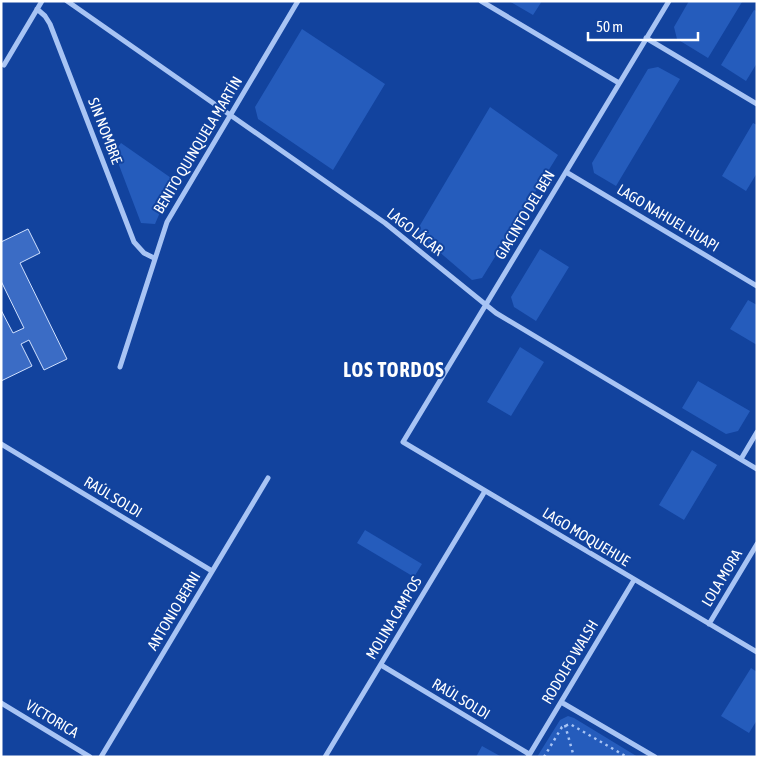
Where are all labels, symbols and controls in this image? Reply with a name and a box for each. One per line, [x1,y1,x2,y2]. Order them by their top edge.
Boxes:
scale bar [588,10,698,42]
text: 50 m [596,18,623,35]
street label: BENITO QUINQUELA MARTÍN [150,73,245,216]
street label: SIN NOMBRE [85,95,126,167]
street label: GIACINTO DEL BEN [491,167,558,262]
street label: LAGO NAHUEL HUAPI [614,180,722,255]
street label: LAGO LÁCAR [384,204,447,259]
district label: LOS TORDOS [343,358,445,381]
street label: RAÚL SOLDI [81,473,145,521]
street label: LAGO MOQUEHUE [540,504,633,570]
street label: LOLA MORA [698,546,745,609]
street label: ANTONIO BERNI [144,568,204,653]
street label: MOLINA CAMPOS [362,573,425,662]
street label: RODOLFO WALSH [538,617,601,707]
street label: RAÚL SOLDI [429,675,493,723]
street label: VICTORICA [23,696,82,741]

